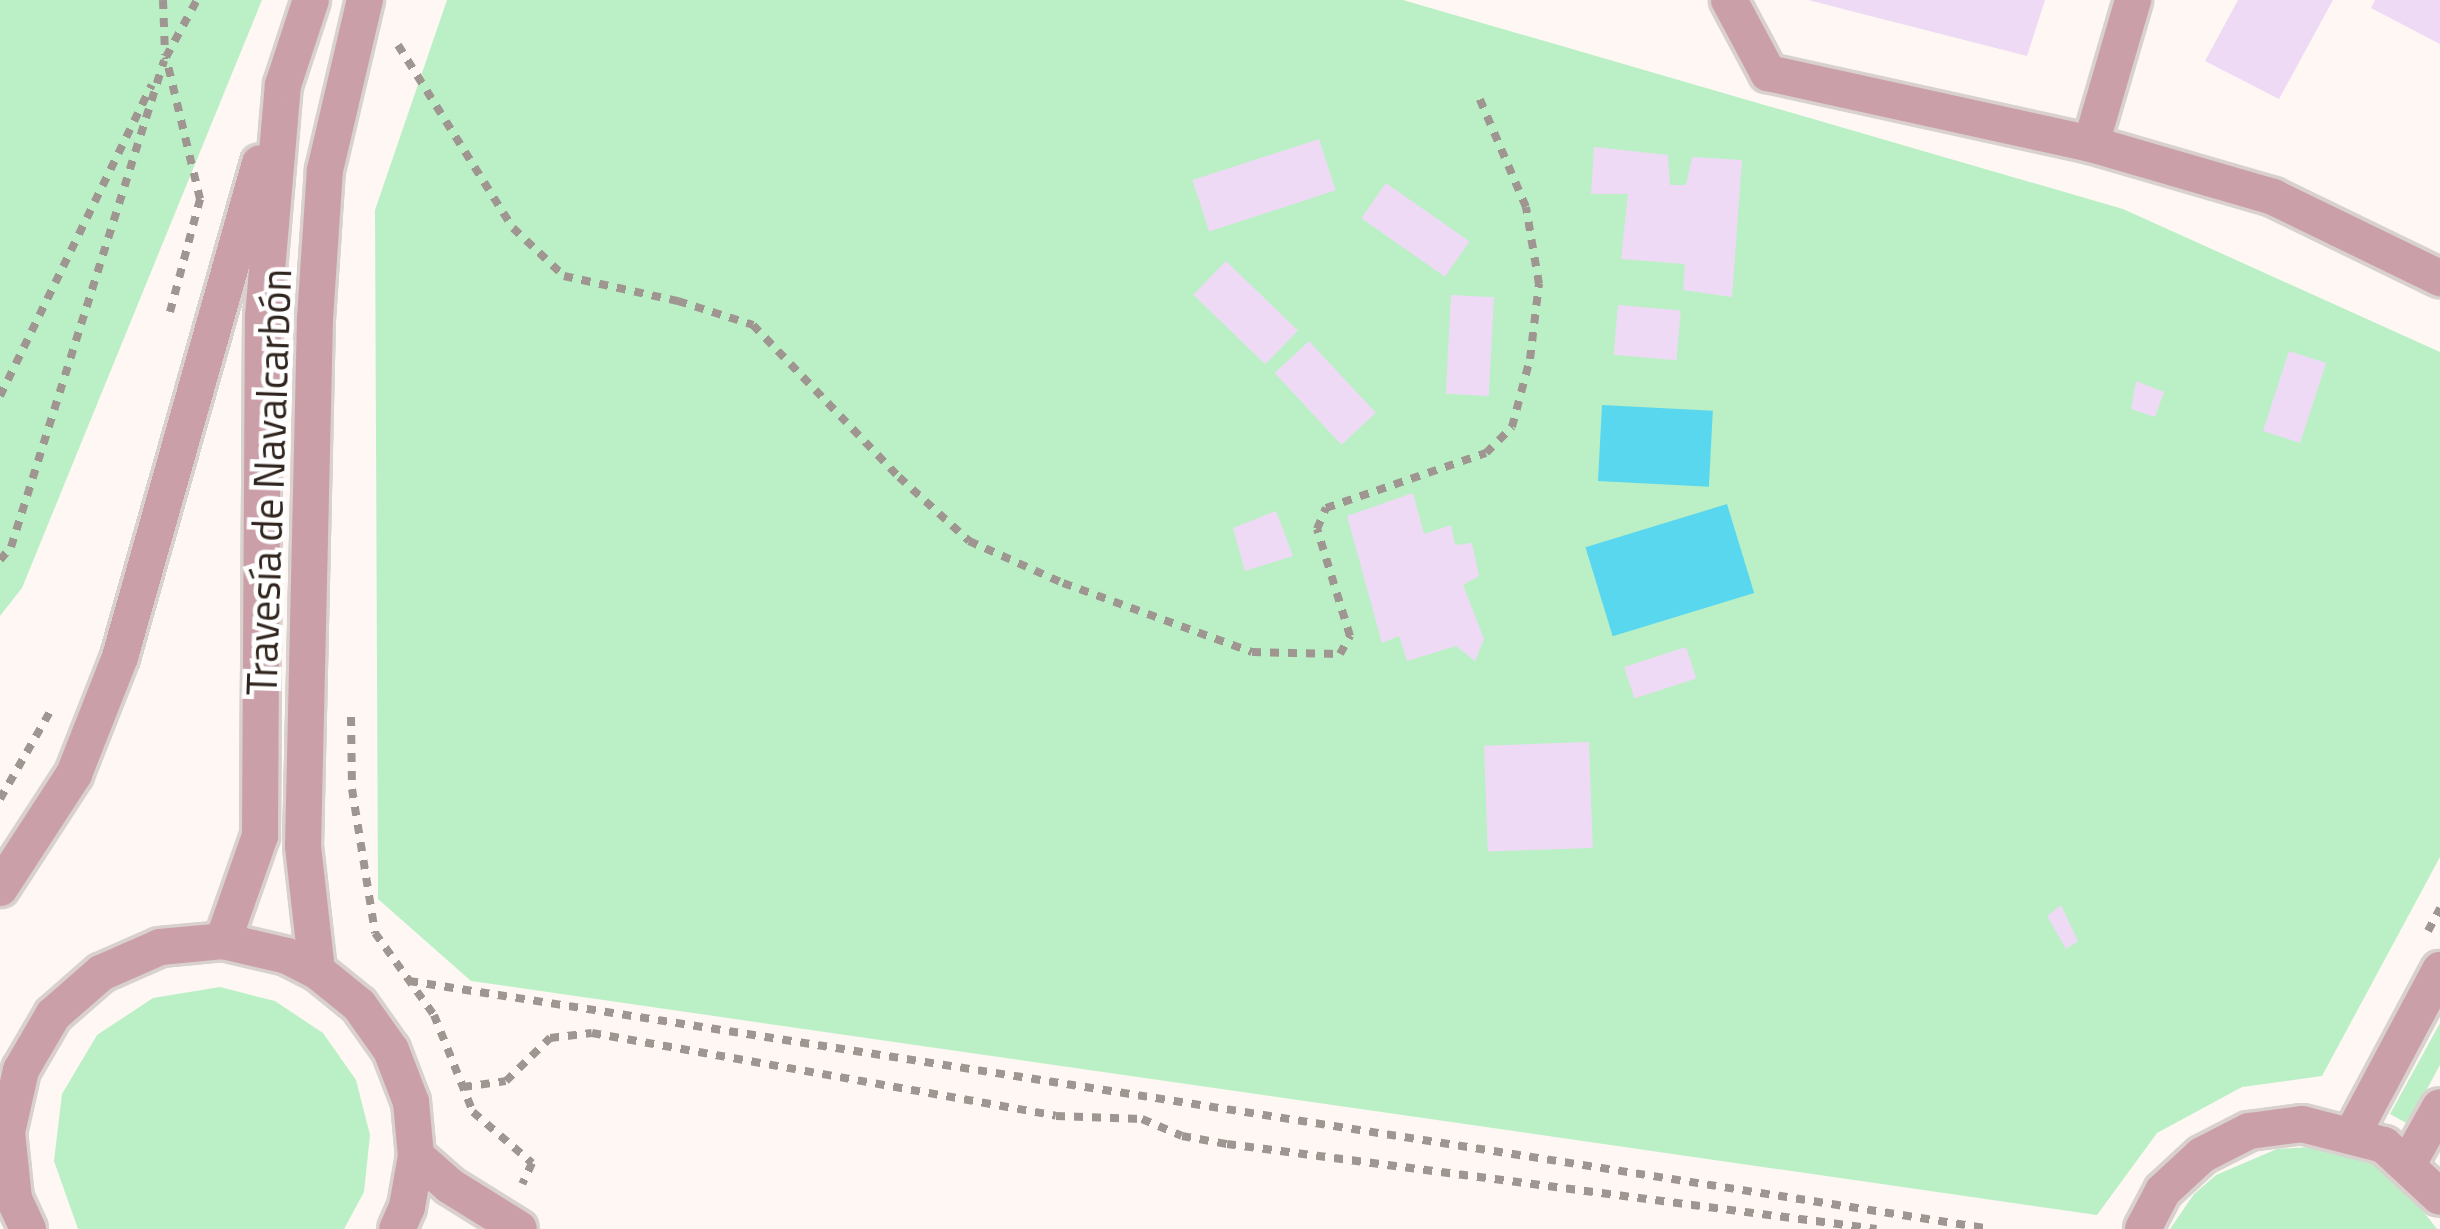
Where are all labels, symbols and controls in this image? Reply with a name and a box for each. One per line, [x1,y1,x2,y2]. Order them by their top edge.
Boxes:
street label: Travesía de Navalcarbón [235,268,301,696]

